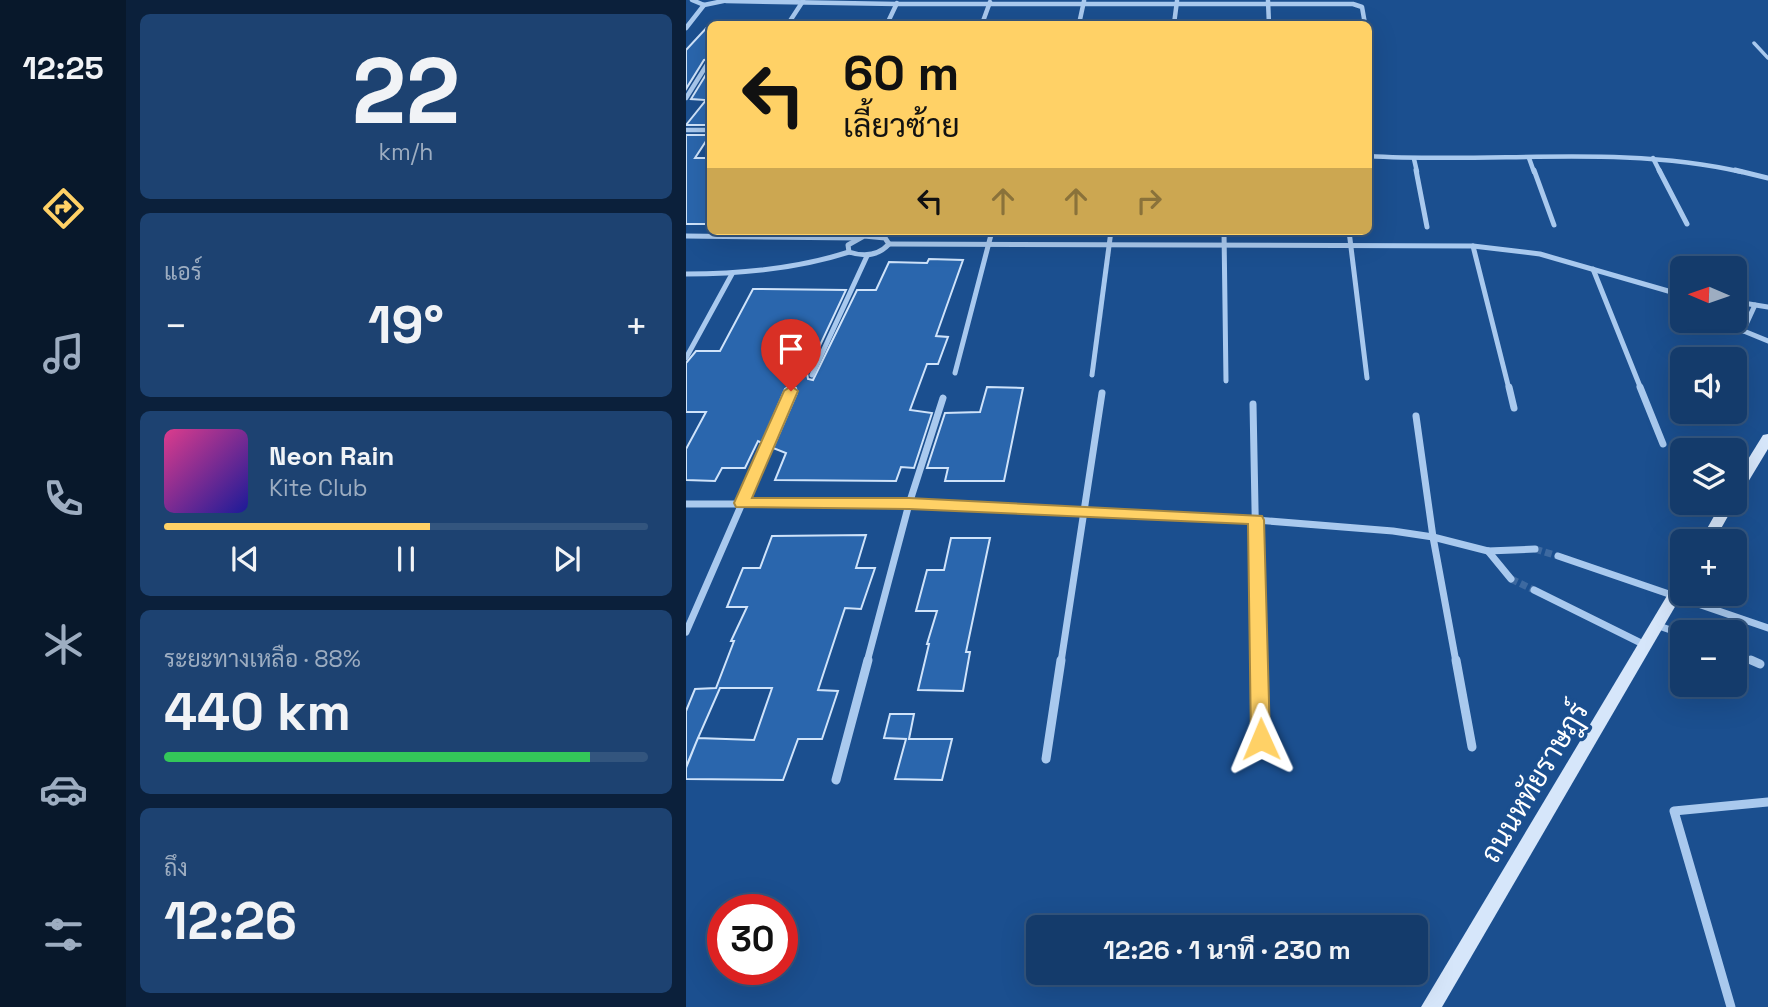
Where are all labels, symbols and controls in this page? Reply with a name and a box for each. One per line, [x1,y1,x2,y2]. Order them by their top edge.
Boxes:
text: 22 [352,33,460,150]
text: 60 m [843,42,959,104]
text: 12:25 [22,48,104,88]
icon: left [728,49,819,140]
text: เลี้ยวซ้าย [843,106,960,146]
text: km/h [379,137,433,167]
icon: left [911,182,949,220]
icon: ahead [984,182,1022,220]
icon: ahead [1057,182,1095,220]
icon: right [1130,182,1168,220]
icon: directions [39,184,88,233]
north arrow [1670,256,1746,332]
map controls [1670,256,1747,697]
text: แอร์ [164,257,202,287]
text: 19° [368,292,444,358]
text: − [164,302,188,350]
text: + [624,302,648,350]
pin [761,319,821,391]
icon: music [39,329,88,378]
icon: arrive [772,330,810,368]
button: sound [1670,347,1747,424]
button: layers [1670,438,1747,515]
text: Neon Rain [269,439,394,473]
text: Kite Club [269,473,368,503]
icon: phone [39,474,88,523]
button: + [1670,529,1747,606]
icon: previous [226,540,264,578]
icon: pause [387,540,425,578]
icon: next [548,540,586,578]
icon: climate [39,620,88,669]
button: − [1670,620,1747,697]
text: ระยะทางเหลือ · 88% [164,644,361,674]
text: 440 km [164,679,351,745]
street label: ถนนหทัยราษฎร์ [1471,695,1598,870]
position arrow [1224,702,1298,776]
icon: car [39,765,88,814]
text: ถึง [164,853,188,883]
text: 12:26 [164,888,297,954]
speed limit sign: 30 [707,894,798,985]
icon: filters [39,910,88,959]
text: 12:26 · 1 นาที · 230 m [1103,933,1351,967]

